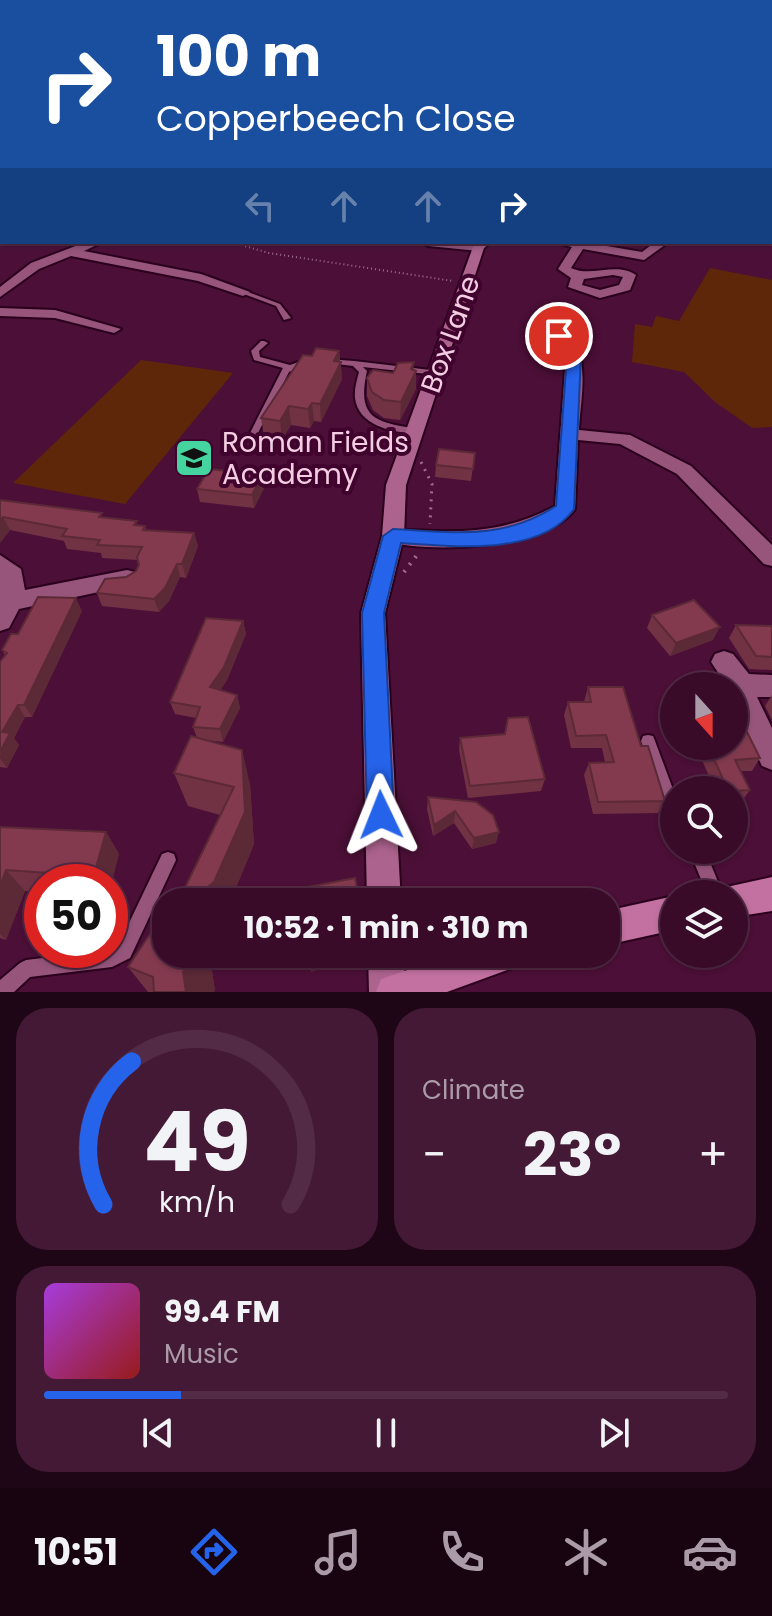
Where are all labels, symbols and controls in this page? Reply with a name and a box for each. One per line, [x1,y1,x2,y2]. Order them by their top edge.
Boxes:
text: 100 m [156,17,321,96]
icon: right [24,32,128,136]
text: Copperbeech Close [156,93,516,144]
icon: left [238,184,282,228]
icon: ahead [322,184,366,228]
icon: ahead [406,184,450,228]
icon: right [490,184,534,228]
street label: Box Lane [411,270,490,398]
pin [525,302,593,370]
icon: arrive [537,314,581,358]
place label: Roman Fields Academy [222,423,409,494]
school or university icon: Roman Fields Academy [173,437,215,479]
north arrow [660,672,748,760]
map controls [660,672,748,968]
position arrow [339,773,423,857]
button: search [660,776,748,864]
speed limit sign: 50 [24,864,128,968]
button: layers [660,880,748,968]
text: 10:52 · 1 min · 310 m [244,906,528,949]
text: Climate [422,1072,525,1108]
text: 49 [143,1084,251,1200]
text: 23° [523,1113,621,1197]
text: − [422,1124,446,1185]
text: + [698,1124,728,1185]
text: km/h [159,1182,235,1222]
text: 99.4 FM [164,1290,280,1333]
text: Music [164,1336,239,1372]
icon: previous [136,1411,180,1455]
icon: pause [364,1411,408,1455]
icon: next [592,1411,636,1455]
icon: directions [186,1524,242,1580]
icon: music [310,1524,366,1580]
icon: phone [434,1524,490,1580]
icon: climate [558,1524,614,1580]
icon: car [682,1524,738,1580]
text: 10:51 [34,1527,118,1578]

